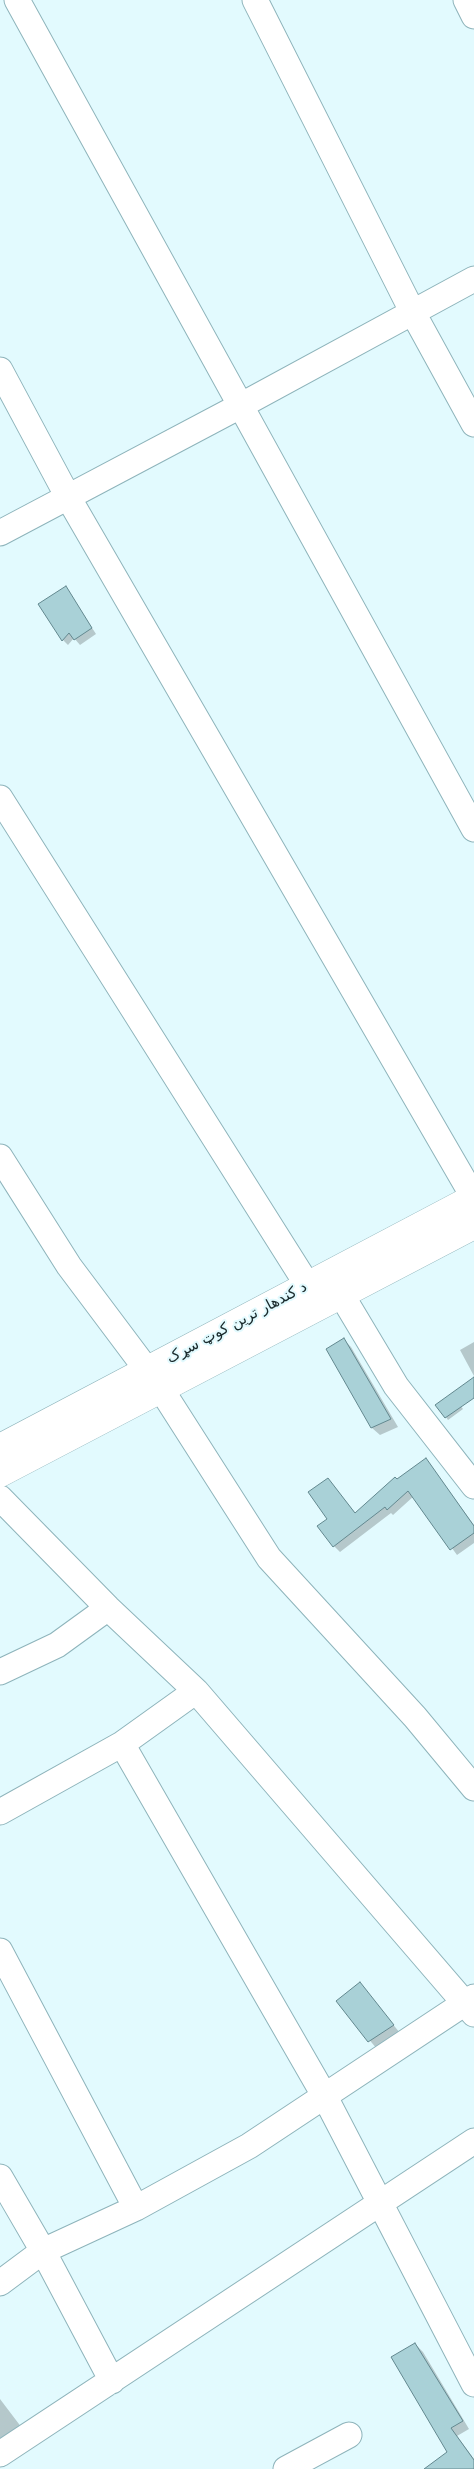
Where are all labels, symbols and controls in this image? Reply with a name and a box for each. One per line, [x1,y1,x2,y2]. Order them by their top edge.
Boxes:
street label: د کندهار ترين کوټ سړک [164,1278,310,1368]

